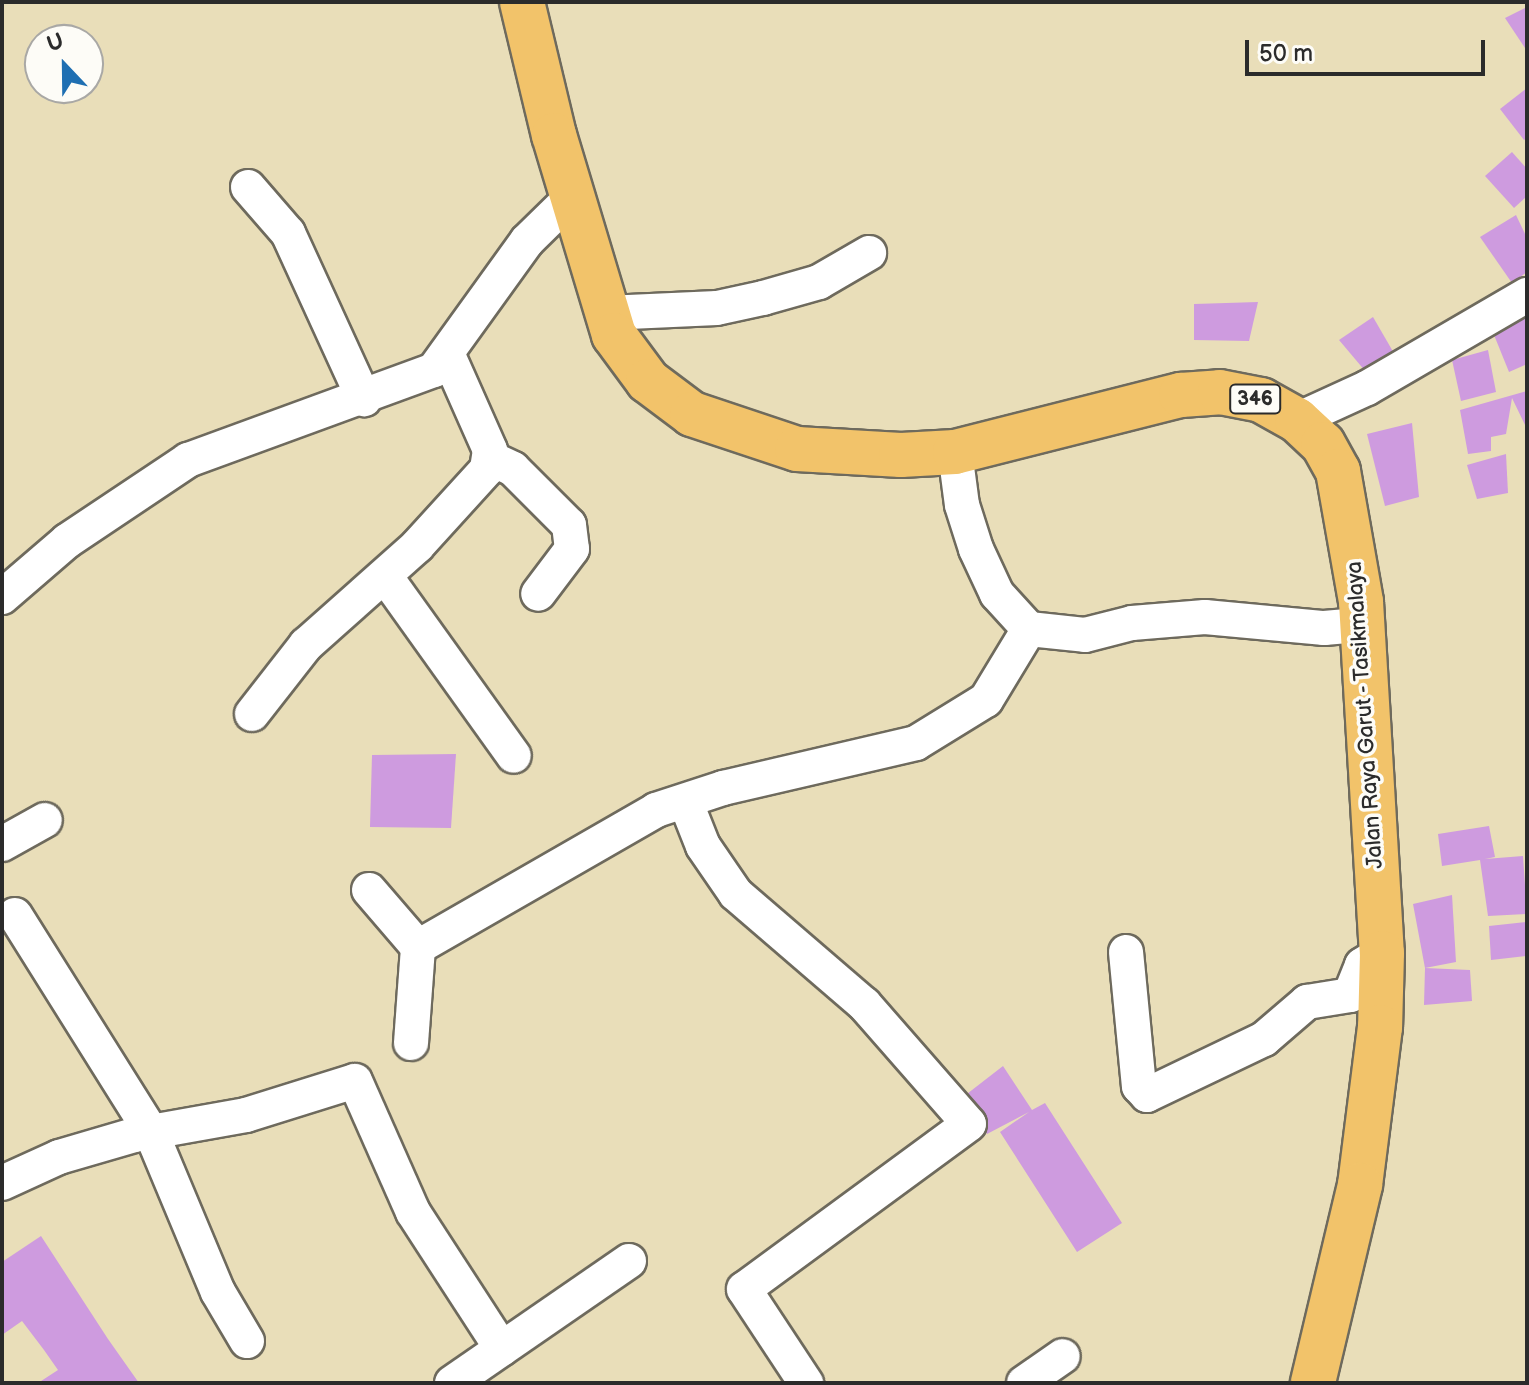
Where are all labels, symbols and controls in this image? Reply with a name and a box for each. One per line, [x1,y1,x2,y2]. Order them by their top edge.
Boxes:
north arrow [24,24,104,104]
scale bar [1249,24,1489,74]
text: U [43,28,68,59]
text: 50 m [1259,39,1313,68]
road number: 346 [1229,383,1281,415]
street label: Jalan Raya Garut - Tasikmalaya [1341,559,1389,871]

